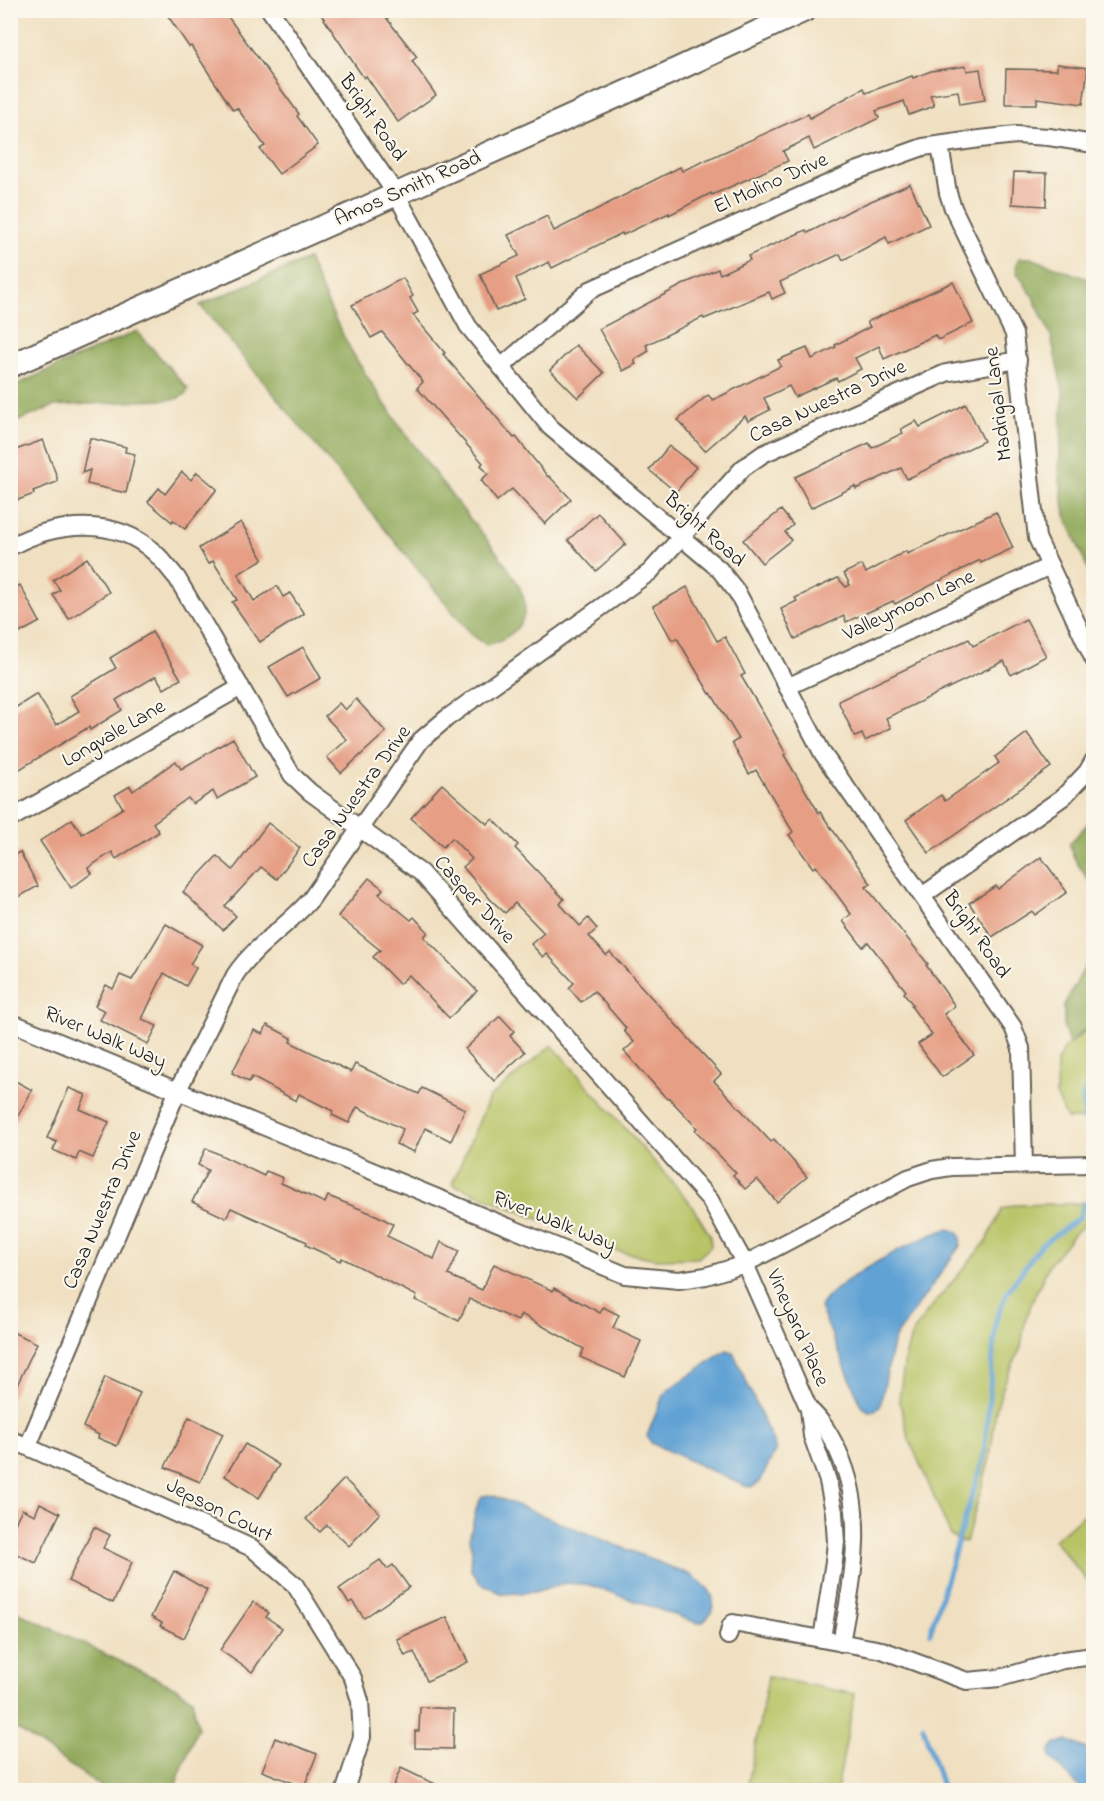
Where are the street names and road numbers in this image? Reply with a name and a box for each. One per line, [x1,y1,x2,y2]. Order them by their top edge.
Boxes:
street label: Bright Road [329,67,413,169]
street label: Amos Smith Road [330,143,486,235]
street label: El Molino Drive [709,145,833,223]
street label: Madrigal Lane [977,344,1023,463]
street label: Casa Nuestra Drive [744,352,912,452]
street label: Bright Road [654,484,752,577]
street label: Valleymoon Lane [837,562,981,652]
street label: Longvale Lane [57,692,173,777]
street label: Casa Nuestra Drive [295,719,420,875]
street label: Casper Drive [426,849,522,951]
street label: Bright Road [933,884,1017,986]
street label: River Walk Way [38,999,171,1079]
street label: Casa Nuestra Drive [56,1125,150,1294]
street label: River Walk Way [487,1184,620,1262]
street label: Vineyard Place [756,1264,836,1393]
street label: Jepson Court [160,1471,278,1551]

